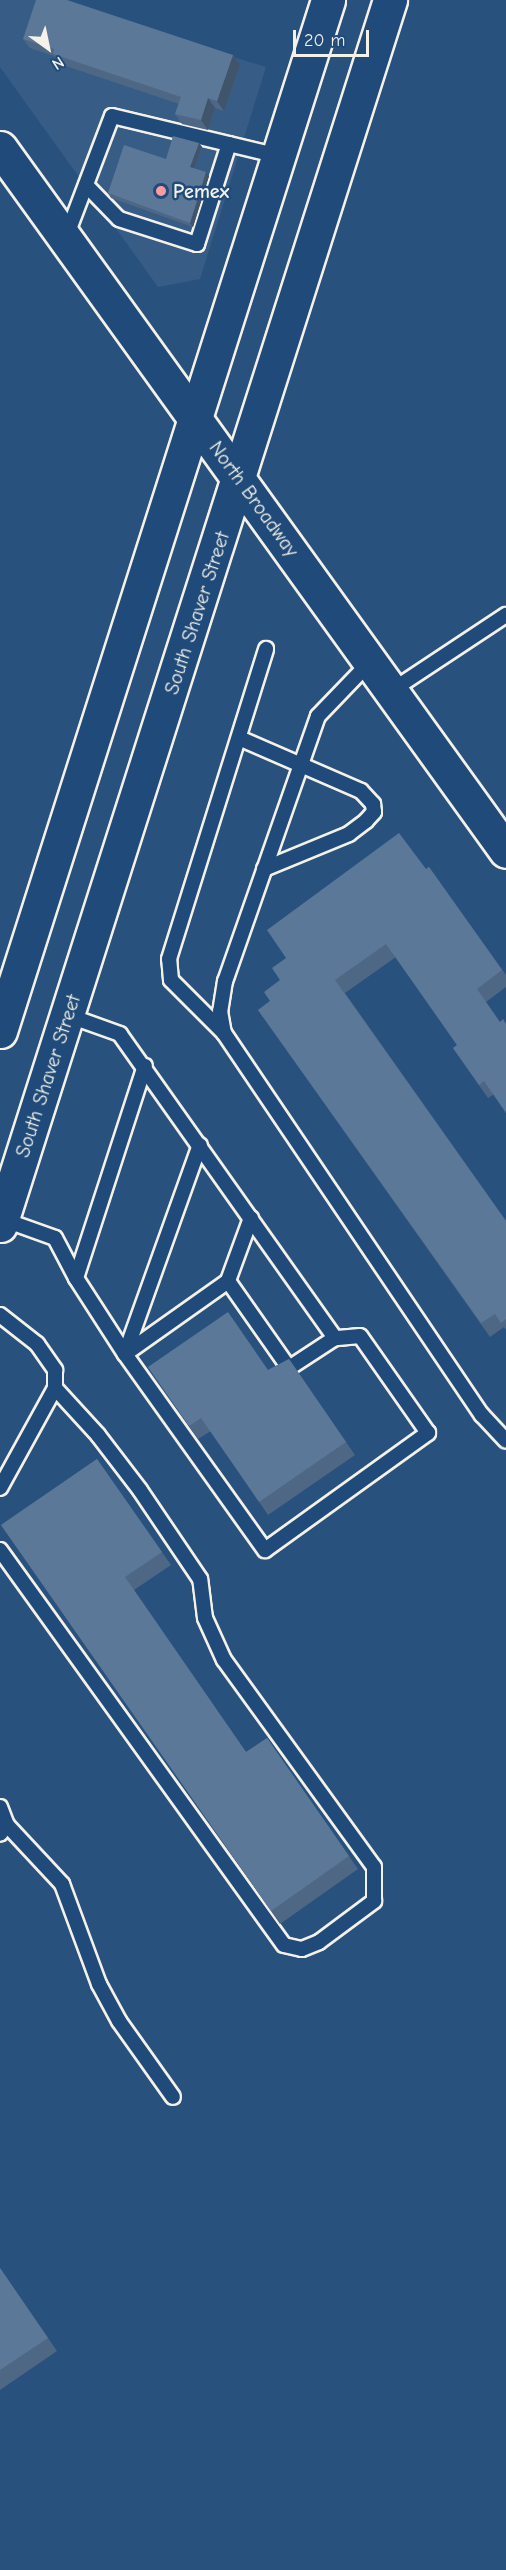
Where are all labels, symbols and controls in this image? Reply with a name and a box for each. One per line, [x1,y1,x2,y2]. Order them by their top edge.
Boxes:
north arrow [18,18,78,78]
scale bar [296,18,372,56]
text: 20 m [304,30,345,51]
text: N [49,53,67,73]
place label: Pemex [173,179,229,203]
marker: Pemex [154,184,168,198]
street label: North Broadway [204,436,304,562]
street label: South Shaver Street [159,529,235,697]
street label: South Shaver Street [10,992,86,1160]

